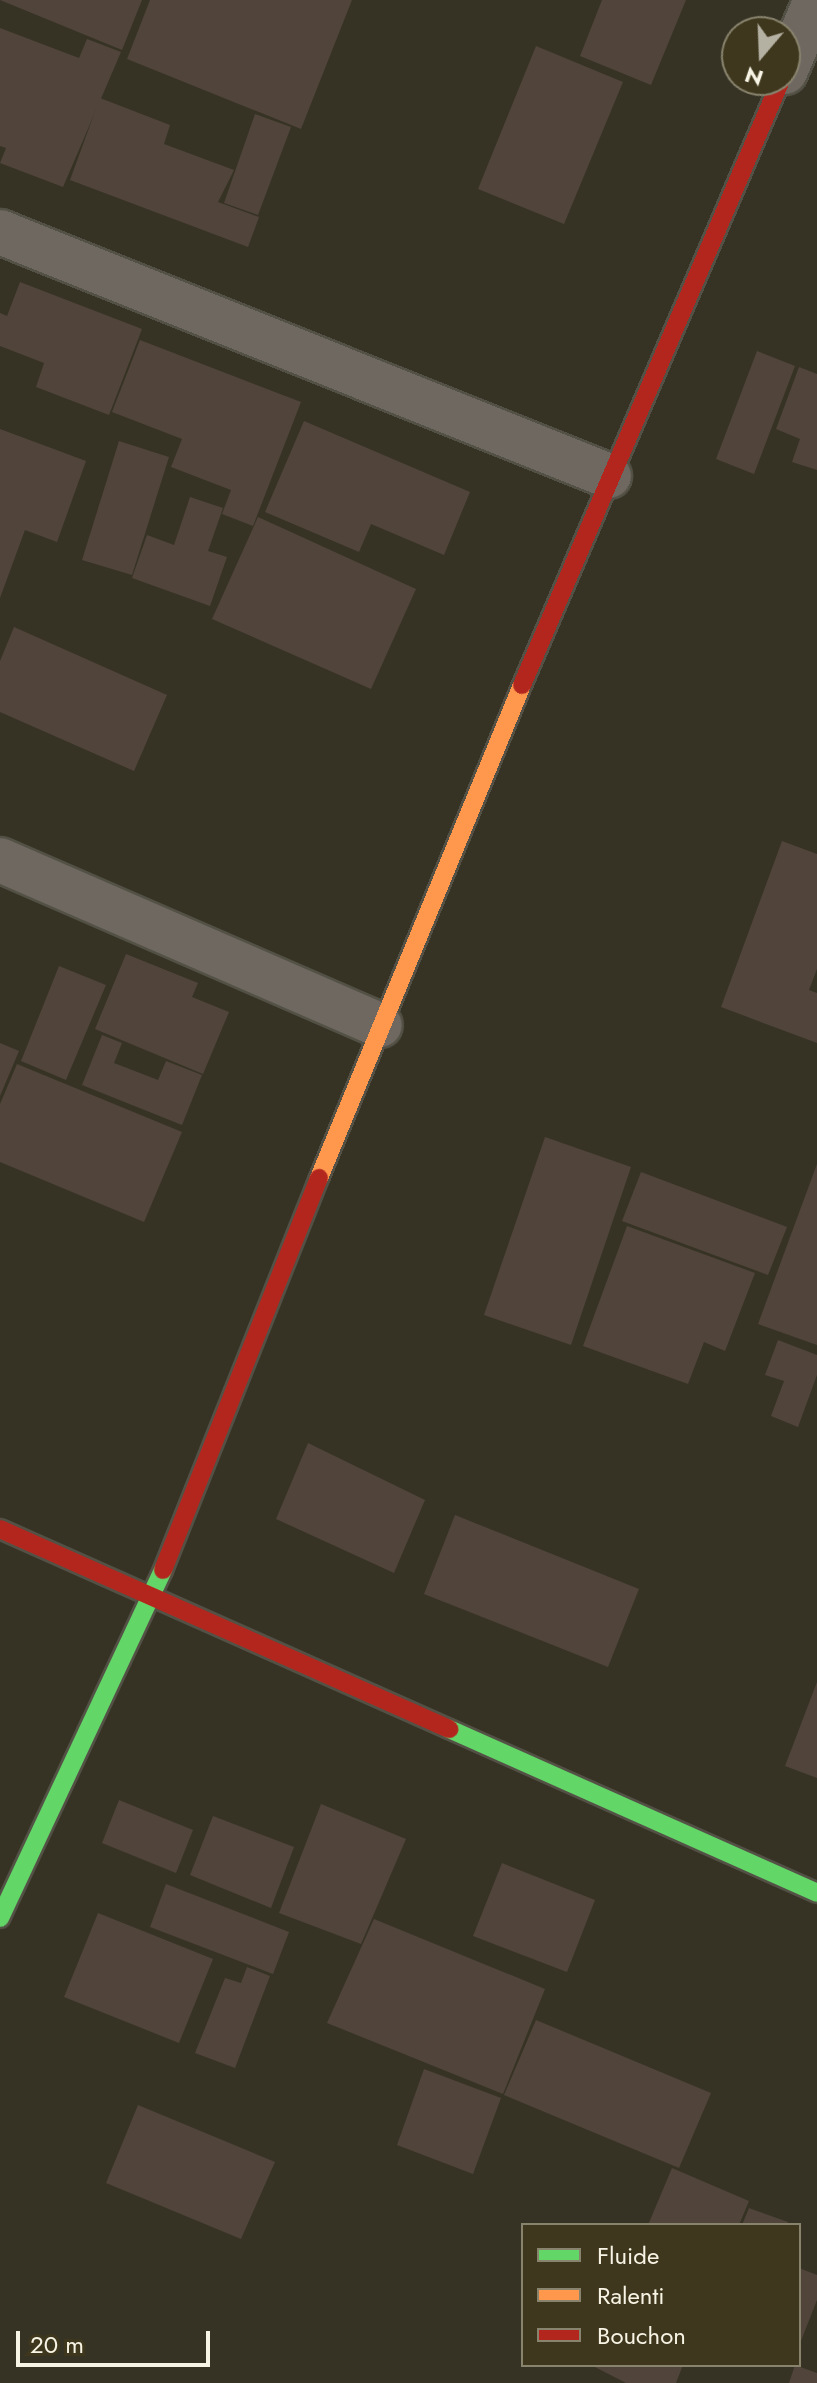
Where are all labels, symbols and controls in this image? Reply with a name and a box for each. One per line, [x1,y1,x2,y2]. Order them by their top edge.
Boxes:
north arrow [721,16,801,96]
text: N [740,59,767,95]
legend [521,2223,801,2367]
text: Fluide [597,2238,659,2273]
text: Ralenti [597,2278,664,2313]
scale bar [20,2315,214,2365]
text: Bouchon [597,2318,686,2353]
text: 20 m [30,2327,84,2362]

